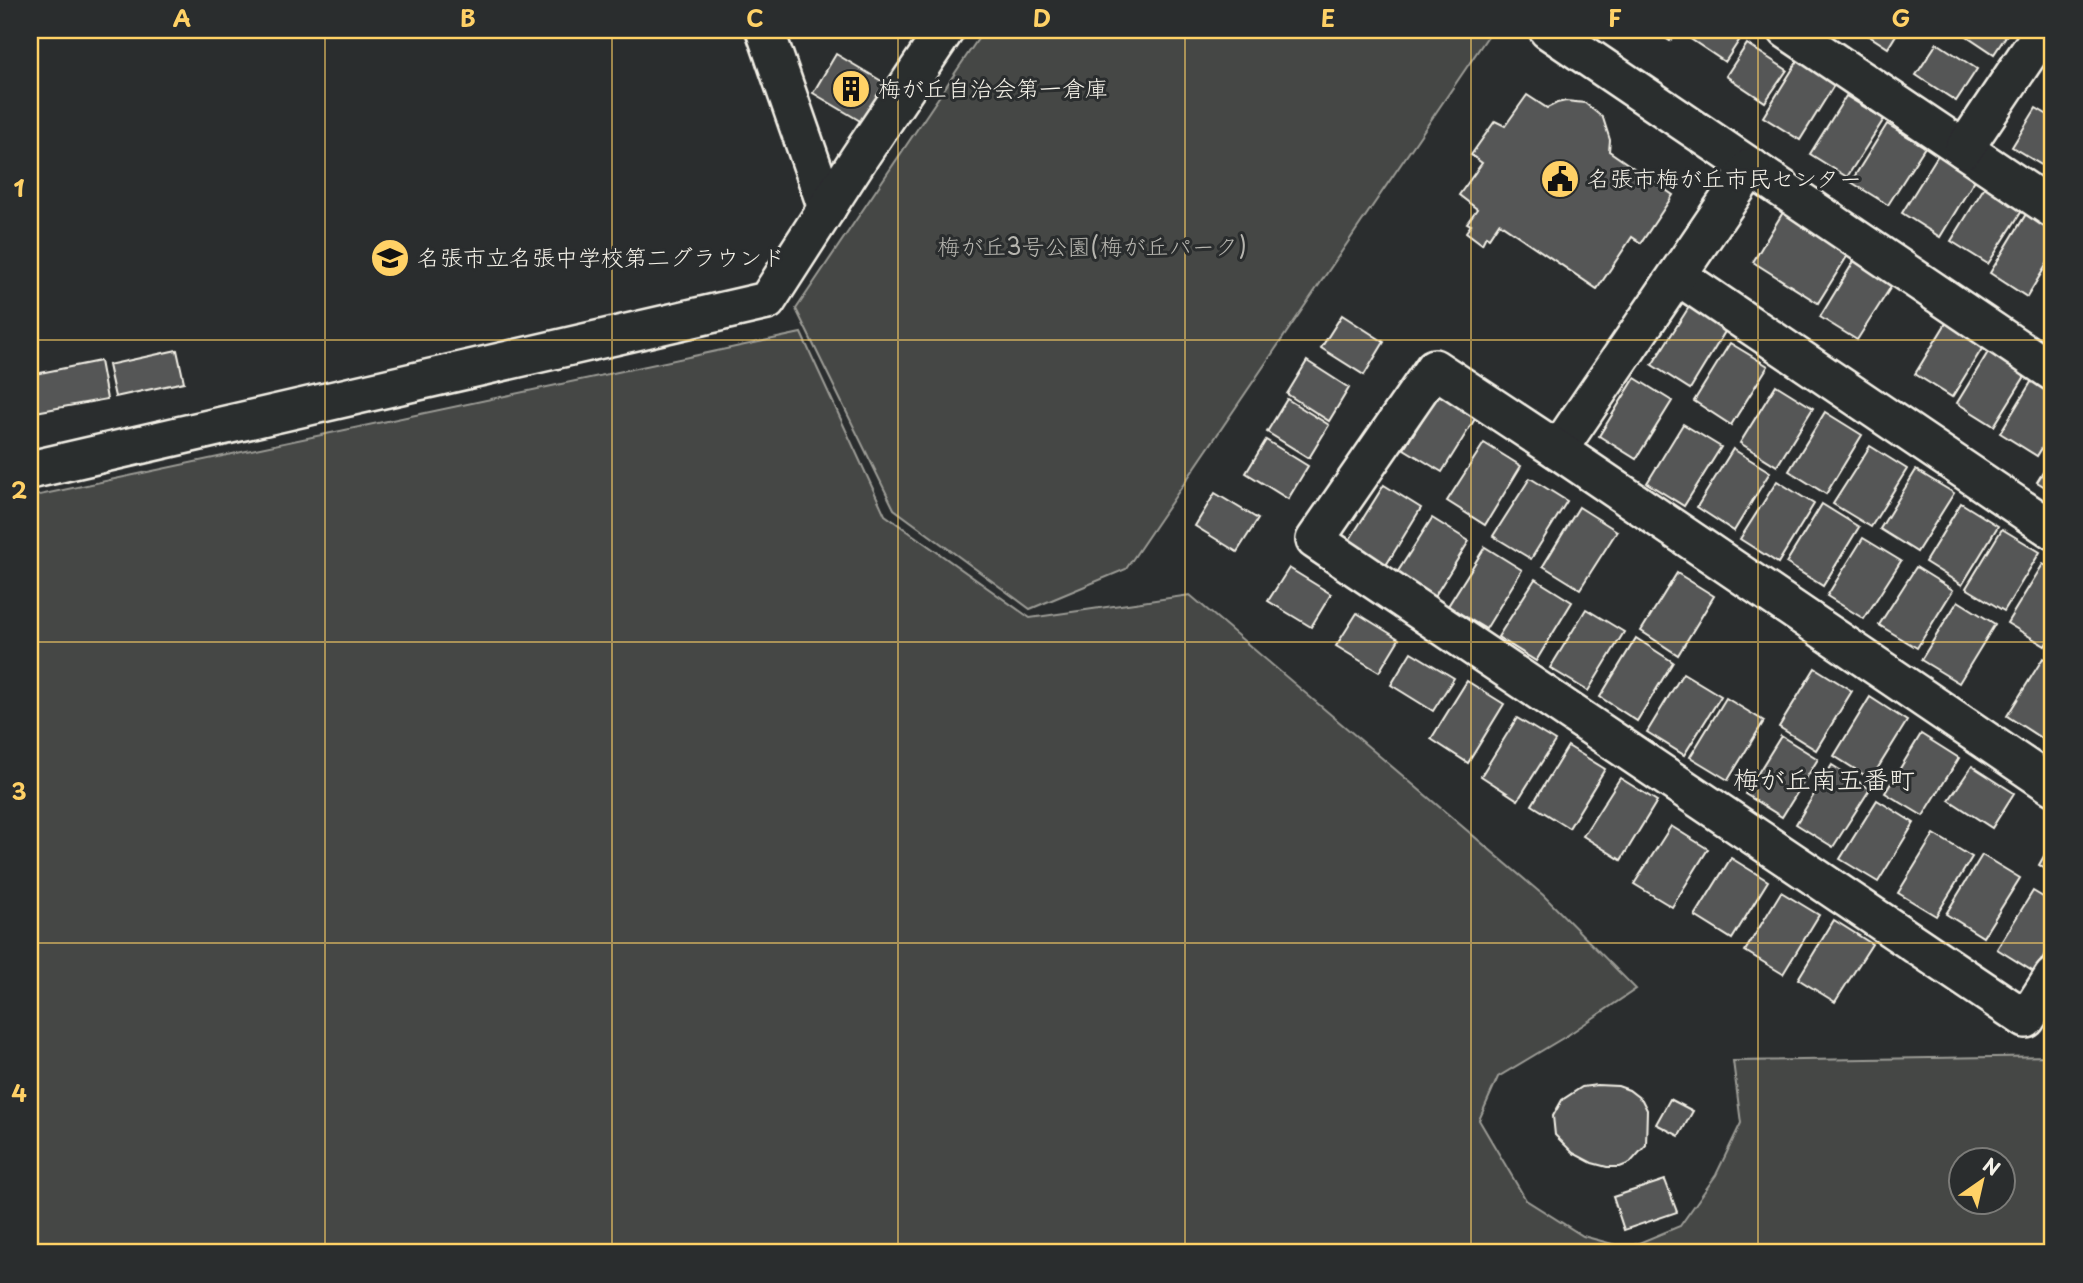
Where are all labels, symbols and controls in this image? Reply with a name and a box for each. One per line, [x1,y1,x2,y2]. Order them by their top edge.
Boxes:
text: A [173,0,191,35]
text: B [460,0,476,35]
text: C [746,0,764,35]
text: D [1033,0,1051,35]
text: E [1321,0,1335,35]
text: F [1608,0,1622,35]
text: G [1892,0,1910,35]
building icon: 梅が丘自治会第一倉庫 [830,68,872,110]
place label: 梅が丘自治会第一倉庫 [878,70,1108,105]
public building icon: 名張市梅が丘市民センター [1539,158,1581,200]
place label: 名張市梅が丘市民センター [1587,160,1862,195]
text: 1 [14,170,25,205]
park label: 梅が丘3号公園(梅が丘パーク) [937,228,1247,263]
school or university icon: 名張市立名張中学校第二グラウンド [369,237,411,279]
place label: 名張市立名張中学校第二グラウンド [417,239,785,274]
text: 2 [11,472,27,507]
district label: 梅が丘南五番町 [1733,759,1915,798]
text: 3 [11,773,27,808]
text: 4 [11,1075,27,1110]
north arrow [1946,1146,2016,1216]
text: N [1978,1150,2006,1182]

